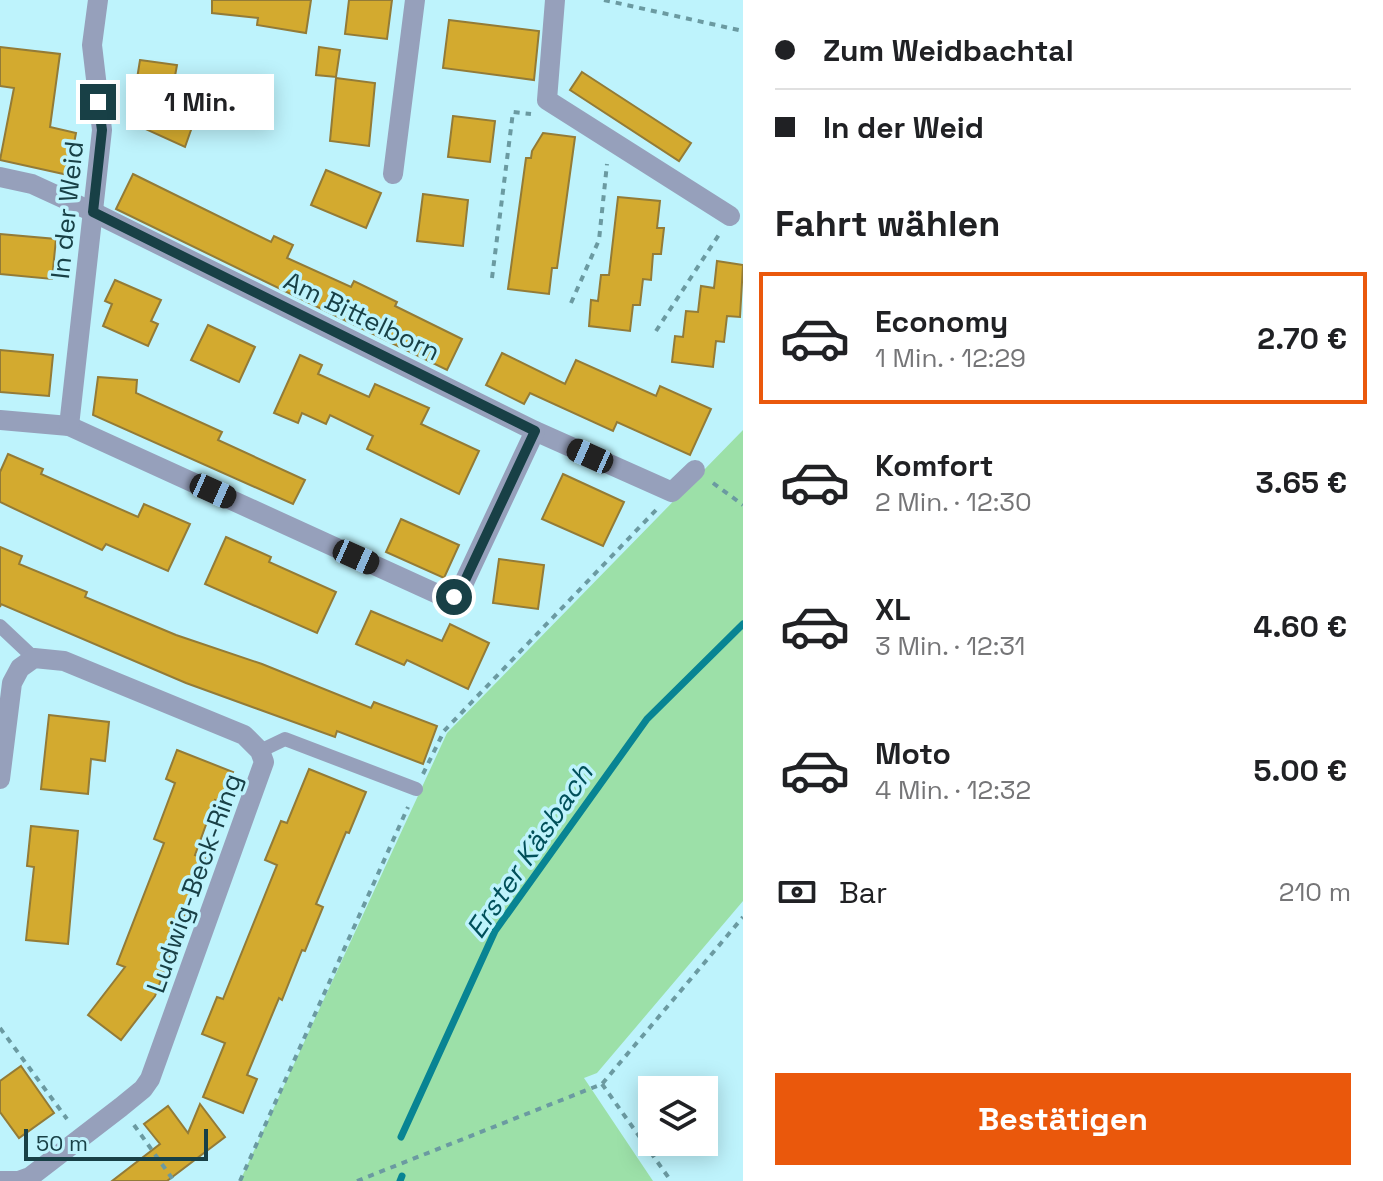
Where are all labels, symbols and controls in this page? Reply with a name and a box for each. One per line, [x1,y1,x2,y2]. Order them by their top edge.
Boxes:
text: Zum Weidbachtal [823,31,1074,70]
callout: 1 Min. [126,74,274,130]
route end [80,84,116,120]
text: 1 Min. [164,85,236,119]
text: In der Weid [823,108,984,147]
street label: In der Weid [43,139,91,281]
text: Fahrt wählen [775,201,1000,247]
street label: Am Bittelborn [278,264,446,368]
icon: car [779,302,851,374]
text: Economy [875,302,1008,341]
text: 2.70 € [1257,319,1347,358]
text: 1 Min. · 12:29 [875,341,1026,375]
car [563,435,617,477]
icon: car [779,446,851,518]
text: Komfort [875,446,993,485]
text: 3.65 € [1256,463,1347,502]
car [186,470,240,512]
text: 2 Min. · 12:30 [875,485,1032,519]
car [329,536,383,578]
route start [436,579,472,615]
icon: car [779,590,851,662]
text: XL [875,590,911,629]
text: 4.60 € [1253,607,1347,646]
text: 3 Min. · 12:31 [875,629,1025,663]
icon: car [779,734,851,806]
text: Moto [875,734,951,773]
text: 5.00 € [1254,751,1347,790]
water label: Erster Käsbach [457,756,601,945]
street label: Ludwig-Beck-Ring [139,769,249,997]
text: 4 Min. · 12:32 [875,773,1031,807]
icon: cash [775,870,819,914]
text: Bar [839,873,887,912]
text: 210 m [1279,875,1351,909]
button: Bestätigen [775,1073,1351,1165]
map controls [638,1076,718,1156]
button: layers [638,1076,718,1156]
scale bar [24,1125,208,1161]
text: 50 m [36,1129,88,1157]

